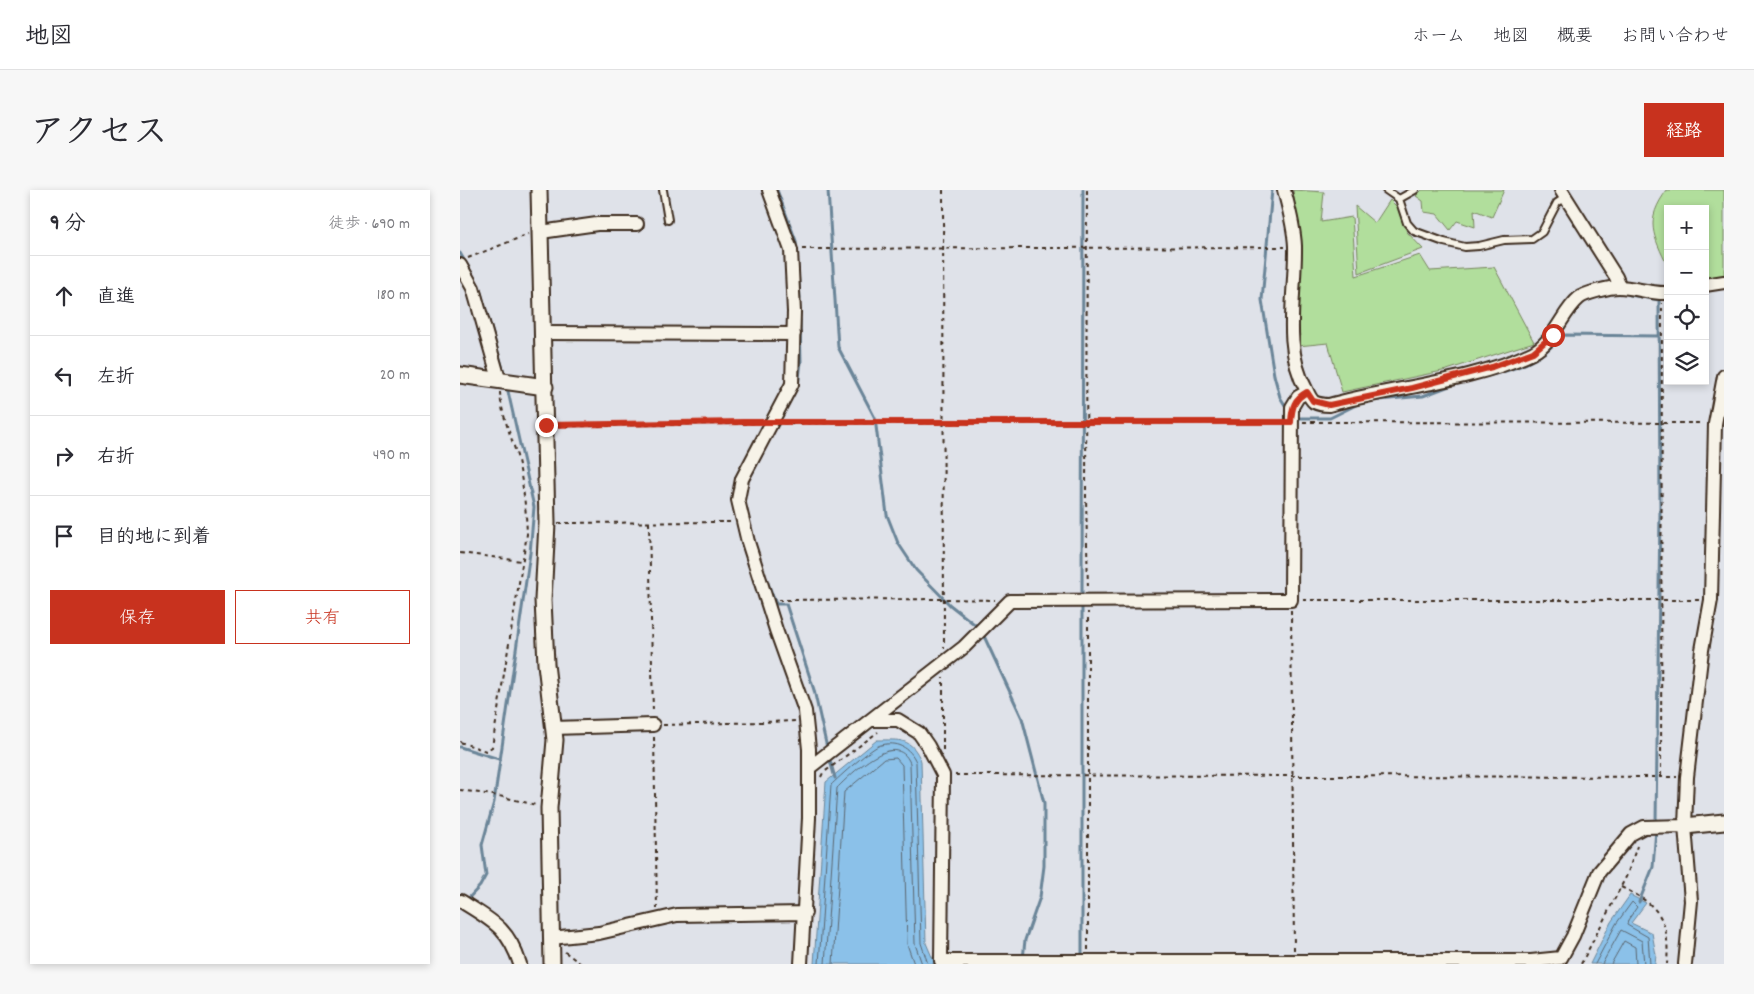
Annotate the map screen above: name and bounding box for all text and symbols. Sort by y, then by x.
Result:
text: 地図 [25,21,73,55]
text: ホーム [1412,25,1465,50]
text: 地図 [1493,25,1529,50]
text: 概要 [1557,25,1593,50]
text: お問い合わせ [1621,25,1729,50]
button: 経路 [1644,103,1724,157]
text: アクセス [30,110,168,160]
map controls [1664,205,1709,385]
button: + [1664,205,1709,250]
text: 9 分 [50,210,85,240]
text: 徒歩 · 690 m [328,213,410,236]
button: − [1664,250,1709,295]
icon: ahead [50,282,78,310]
text: 180 m [377,284,410,307]
text: 直進 [97,285,135,312]
button: locate [1664,295,1709,340]
route start [1542,324,1565,347]
button: layers [1664,340,1709,385]
icon: left [50,362,78,390]
text: 20 m [380,364,410,387]
text: 左折 [97,365,135,392]
route end [535,414,558,437]
icon: right [50,442,78,470]
text: 490 m [373,444,410,467]
text: 右折 [97,445,135,472]
icon: arrive [50,522,78,550]
text: 目的地に到着 [97,525,211,552]
button: 保存 [50,590,225,644]
button: 共有 [235,590,410,644]

